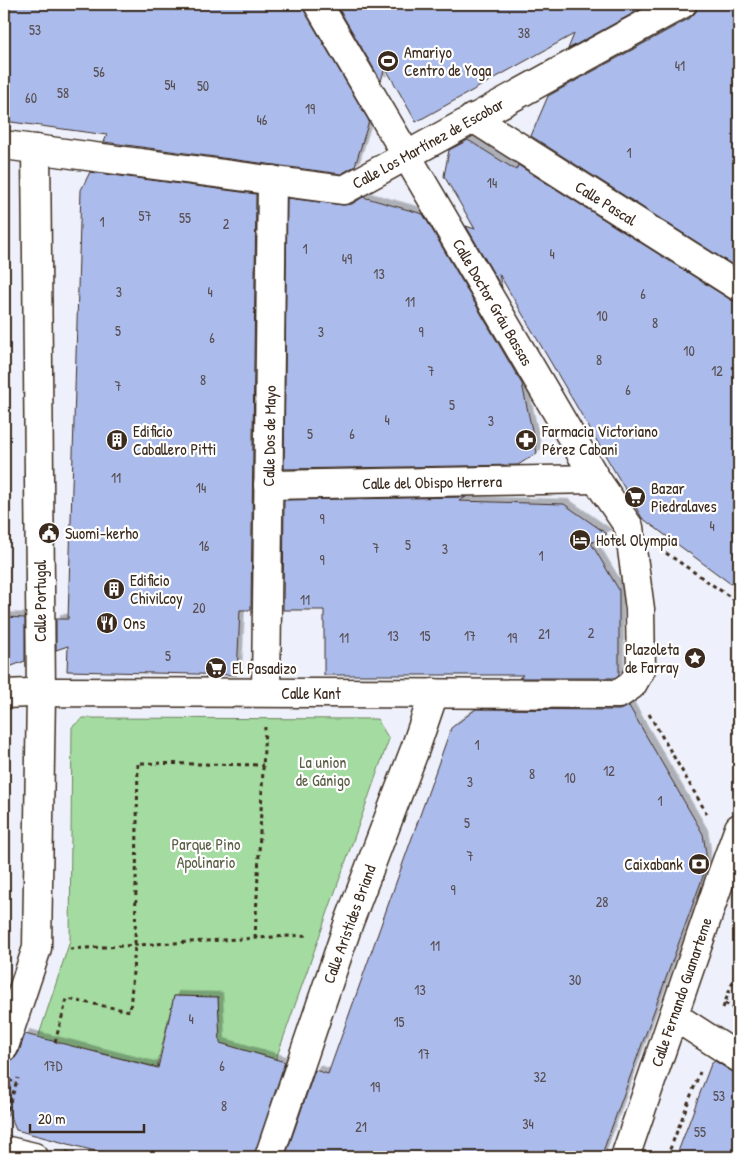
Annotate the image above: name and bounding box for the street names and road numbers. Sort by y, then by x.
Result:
street label: Calle Los Martínez de Escobar [348,92,508,194]
street label: Calle Pascal [571,175,642,231]
street label: Calle Doctor Gráu Bassas [448,234,538,370]
street label: Calle Dos de Mayo [257,385,281,487]
street label: Calle del Obispo Herrera [362,470,502,494]
street label: Calle Portugal [29,559,51,642]
street label: Calle Kant [281,682,341,704]
street label: Calle Aristides Briand [317,862,381,986]
street label: Calle Fernando Guanarteme [645,914,717,1070]

